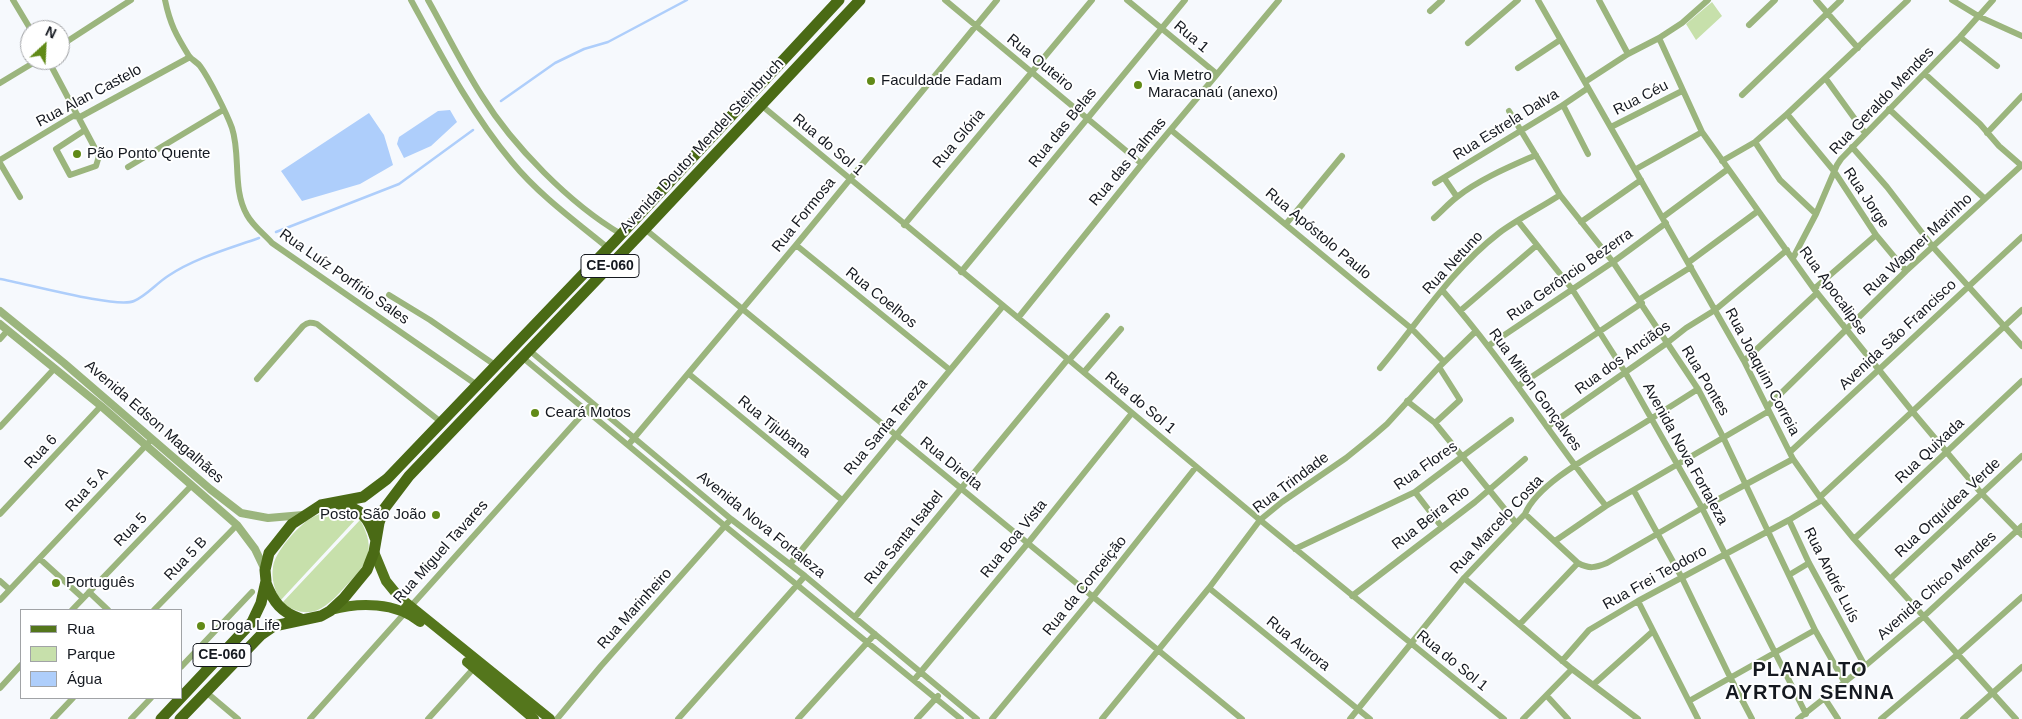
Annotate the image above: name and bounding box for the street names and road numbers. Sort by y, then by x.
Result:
street label: Rua 1 [1170,17,1212,57]
street label: Rua Outeiro [1003,31,1077,95]
street label: Rua Geraldo Mendes [1826,43,1938,159]
street label: Avenida Doutor Mendel Steinbruch [616,55,788,237]
street label: Rua Alan Castelo [33,61,145,131]
street label: Rua Céu [1611,77,1671,119]
street label: Rua das Belas [1025,84,1101,172]
street label: Rua Estrela Dalva [1450,85,1562,165]
street label: Rua Glória [929,106,989,172]
street label: Rua do Sol 1 [789,110,867,180]
street label: Rua das Palmas [1086,114,1170,210]
street label: Rua Jorge [1839,164,1893,232]
street label: Rua Formosa [768,174,840,256]
street label: Rua Apóstolo Paulo [1261,184,1375,284]
street label: Rua Wagner Marinho [1860,190,1976,300]
street label: Rua Luíz Porfírio Sales [276,225,412,329]
street label: Rua Gerôncio Bezerra [1504,225,1636,325]
street label: Rua Netuno [1419,228,1487,298]
street label: Rua Apocalipse [1795,243,1871,339]
road number: CE-060 [581,255,639,278]
street label: Rua Coelhos [842,264,920,332]
street label: Avenida São Francisco [1836,276,1960,394]
street label: Rua Joaquim Correia [1721,305,1803,439]
street label: Rua dos Anciãos [1572,317,1674,399]
street label: Rua Milton Gonçalves [1485,325,1585,455]
street label: Rua Pontes [1677,343,1733,419]
street label: Avenida Edson Magalhães [81,357,227,487]
street label: Rua do Sol 1 [1101,368,1179,438]
street label: Rua Santa Tereza [841,375,931,479]
street label: Avenida Nova Fortaleza [1638,380,1732,528]
street label: Rua Tijubana [734,392,814,462]
street label: Rua Quixada [1892,415,1968,487]
street label: Rua 6 [21,431,61,473]
street label: Rua Direita [916,433,986,495]
street label: Rua Flores [1391,438,1461,494]
street label: Rua Trindade [1250,449,1332,517]
street label: Rua Orquídea Verde [1892,454,2004,562]
street label: Rua 5 A [62,464,112,516]
street label: Avenida Nova Fortaleza [693,468,829,582]
street label: Rua Marcelo Costa [1447,472,1547,578]
street label: Rua Beira Rio [1389,482,1473,554]
street label: Rua Santa Isabel [861,488,947,588]
street label: Rua Boa Vista [977,496,1051,582]
street label: Rua Miguel Tavares [390,497,492,607]
street label: Rua 5 [111,509,151,551]
street label: Rua André Luís [1799,524,1863,626]
street label: Avenida Chico Mendes [1874,528,2000,644]
street label: Rua da Conceição [1039,532,1131,640]
street label: Rua 5 B [161,533,211,585]
street label: Rua Frei Teodoro [1600,542,1710,614]
street label: Rua Marinheiro [594,565,676,653]
street label: Rua Aurora [1263,613,1333,675]
street label: Rua do Sol 1 [1413,627,1491,695]
road number: CE-060 [193,644,251,666]

